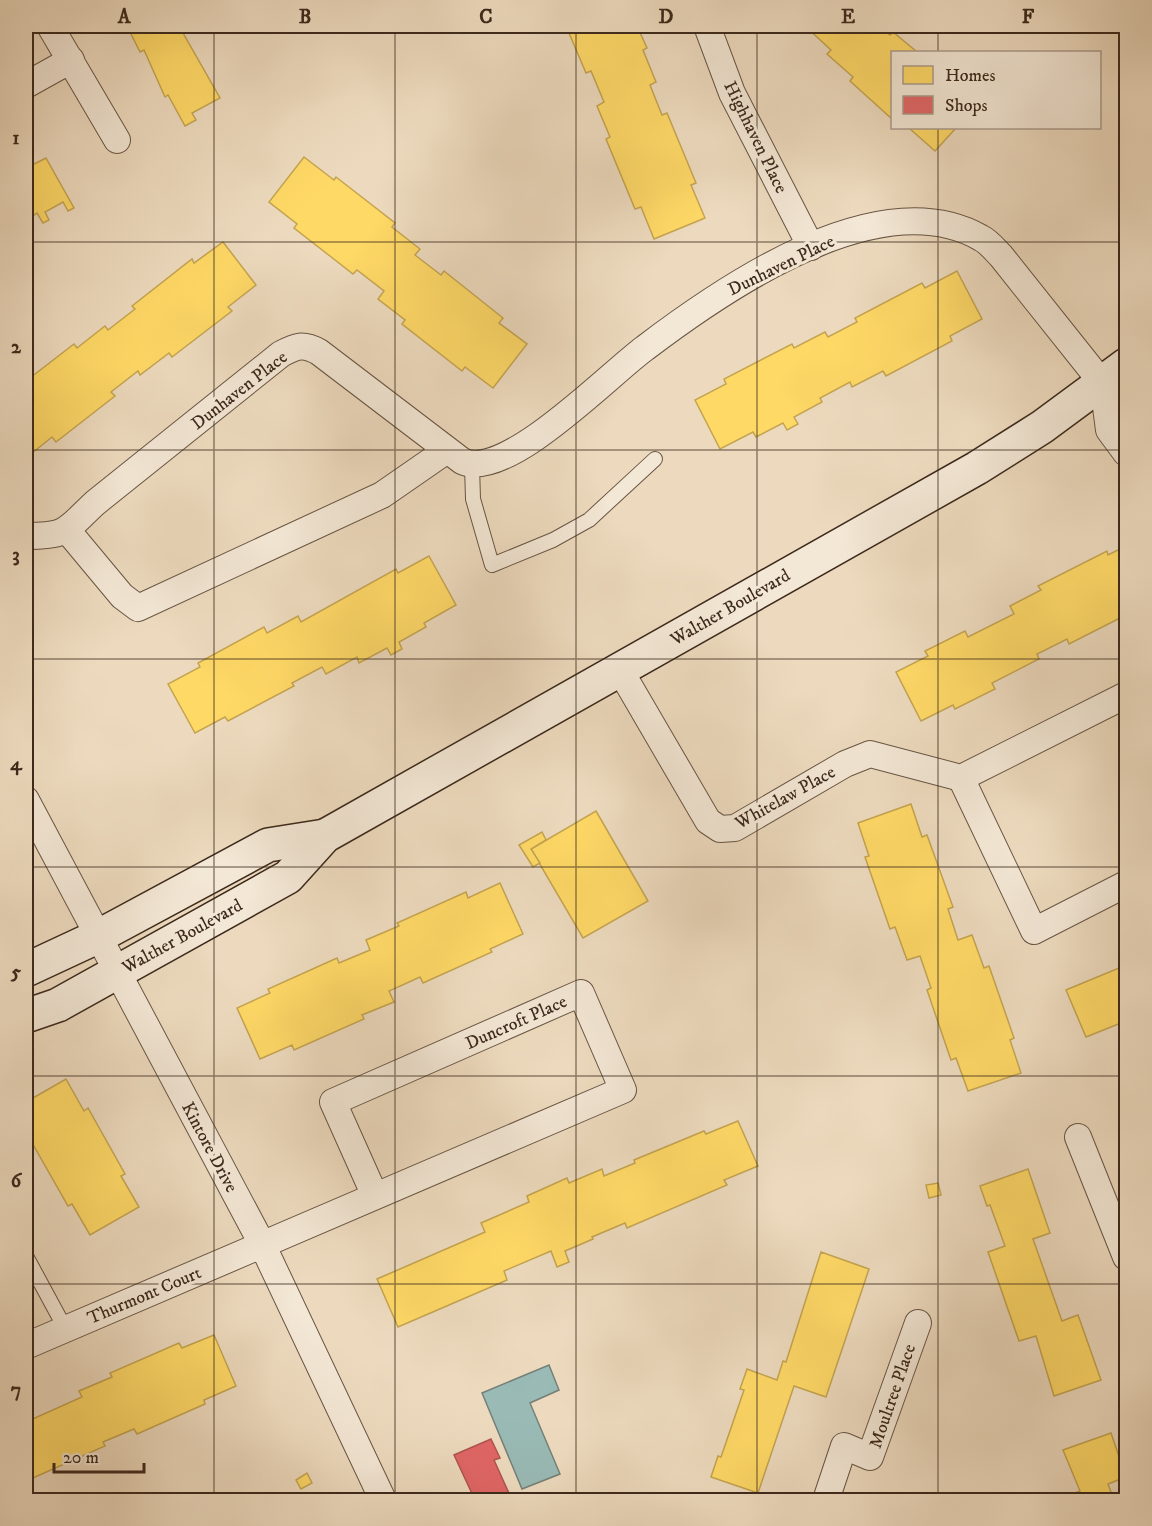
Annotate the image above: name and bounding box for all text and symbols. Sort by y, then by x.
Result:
text: A [117,5,132,30]
text: B [299,5,311,30]
text: C [479,5,493,30]
text: D [659,5,674,30]
text: E [841,5,855,30]
text: F [1022,5,1035,30]
legend [891,51,1101,129]
text: Homes [945,65,996,87]
street label: Highhaven Place [718,78,792,197]
text: Shops [945,95,988,117]
text: 1 [12,126,20,151]
street label: Dunhaven Place [725,231,838,301]
text: 2 [11,335,22,360]
street label: Dunhaven Place [187,346,292,435]
text: 3 [12,543,20,568]
street label: Walther Boulevard [666,565,794,651]
text: 4 [10,752,23,777]
street label: Whitelaw Place [731,761,839,835]
street label: Walther Boulevard [118,895,247,980]
text: 5 [10,960,21,985]
street label: Duncroft Place [462,991,570,1055]
street label: Kintore Drive [176,1099,242,1196]
text: 6 [11,1169,23,1194]
street label: Thurmont Court [84,1262,205,1330]
street label: Moultree Place [865,1341,921,1451]
text: 7 [11,1378,21,1403]
scale bar [54,1436,144,1474]
text: 20 m [63,1447,99,1469]

